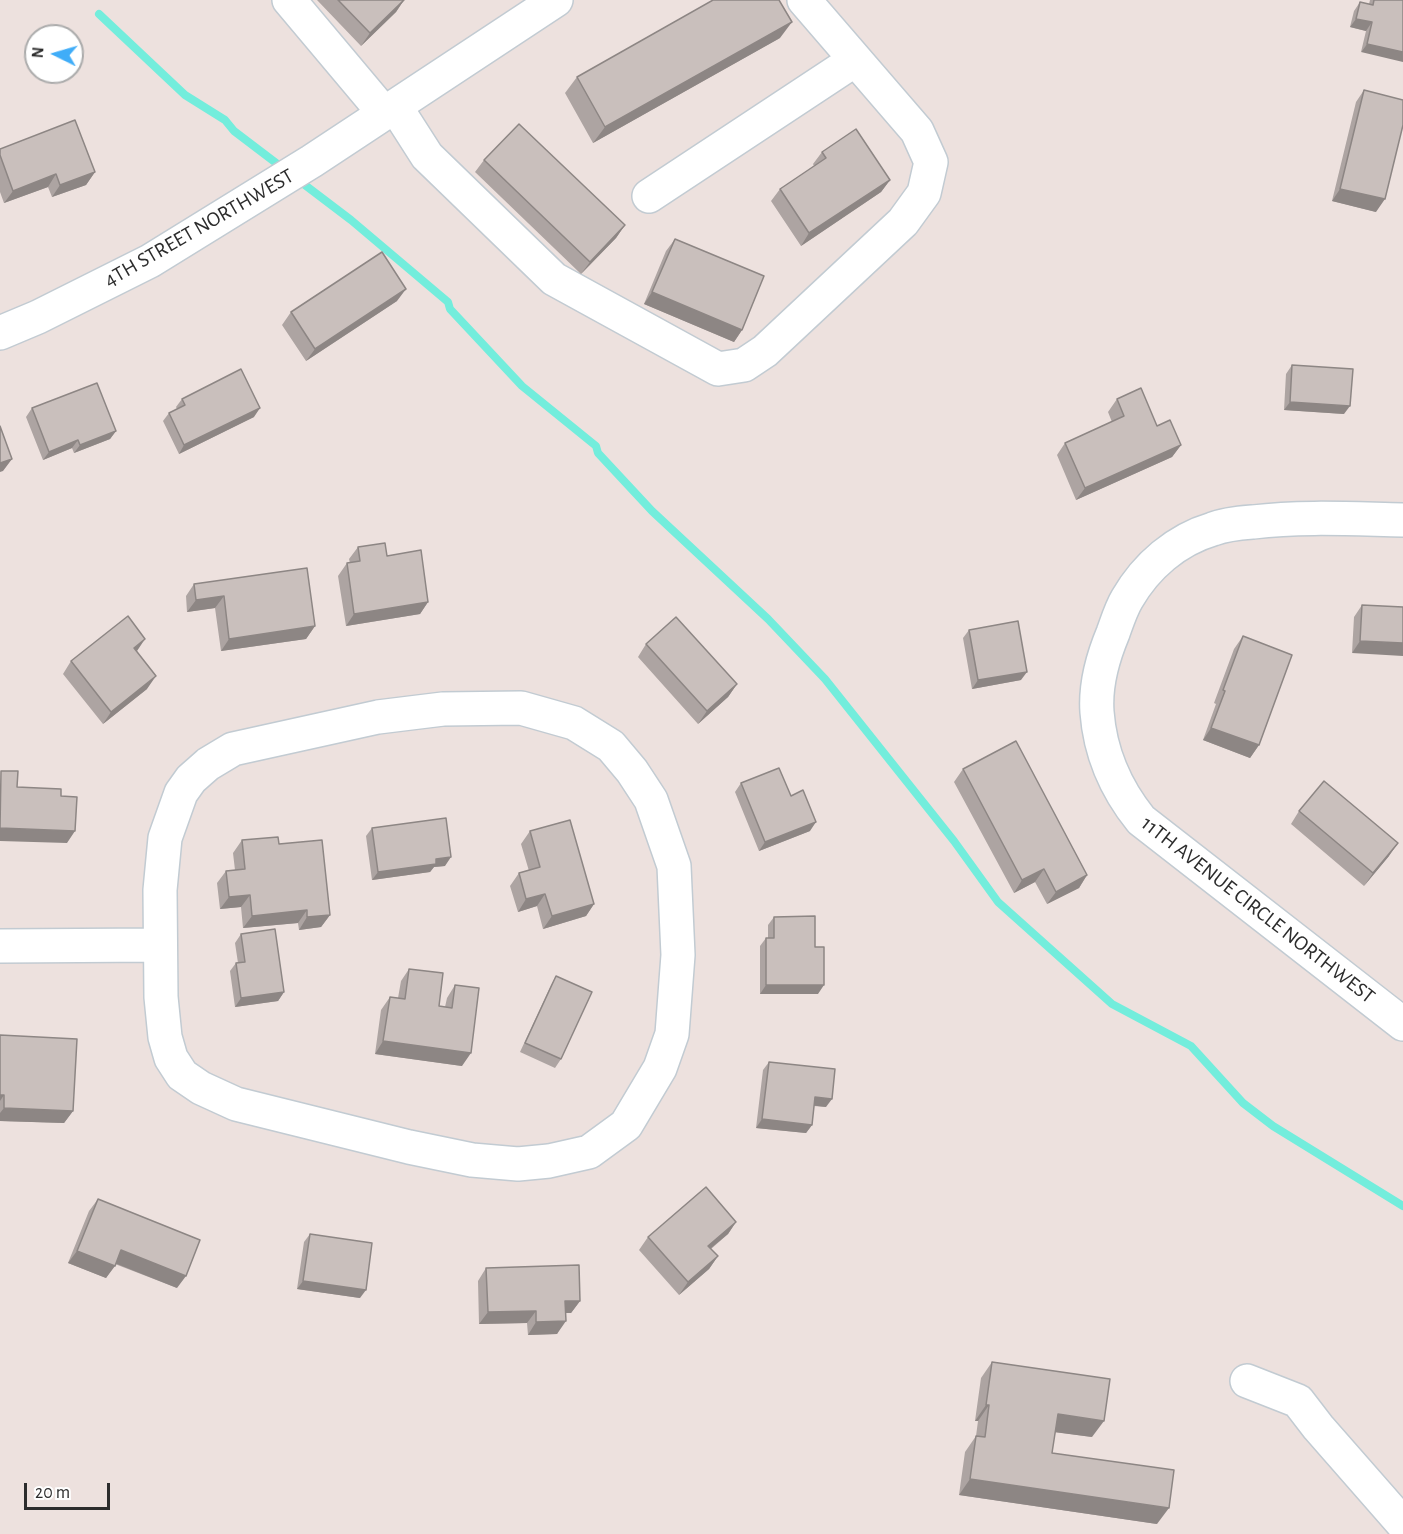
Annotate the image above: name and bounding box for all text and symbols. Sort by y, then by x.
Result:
north arrow [24,24,84,84]
text: N [30,46,47,59]
street label: 4TH STREET NORTHWEST [100,163,298,293]
street label: 11TH AVENUE CIRCLE NORTHWEST [1136,811,1380,1009]
scale bar [27,1471,112,1509]
text: 20 m [35,1484,70,1502]

